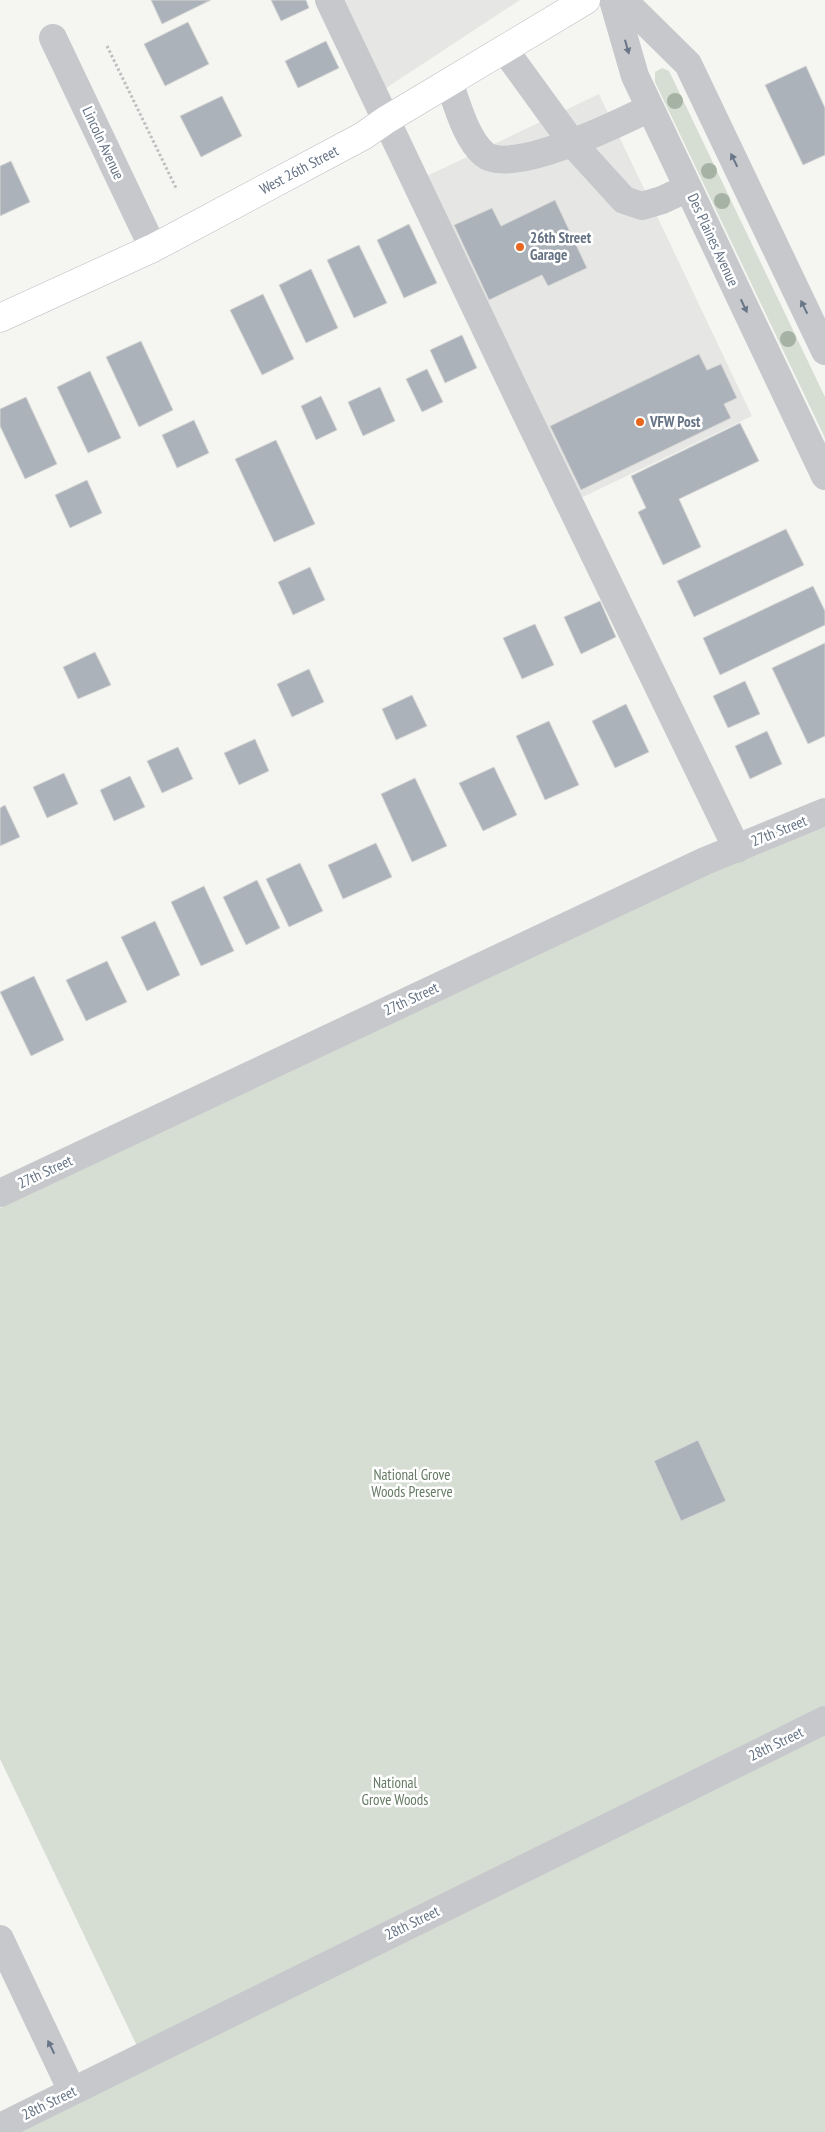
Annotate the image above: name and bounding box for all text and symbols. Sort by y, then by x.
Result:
one-way arrow [623,39,631,54]
street label: Lincoln Avenue [78,103,129,182]
street label: West 26th Street [256,141,341,198]
one-way arrow [729,153,737,167]
street label: Des Plaines Avenue [684,190,743,289]
place label: 26th Street Garage [530,228,592,264]
marker: 26th Street Garage [514,241,526,253]
one-way arrow [740,299,748,313]
one-way arrow [800,300,808,314]
place label: VFW Post [649,412,701,431]
marker: VFW Post [634,416,646,428]
street label: 27th Street [748,811,809,850]
street label: 27th Street [380,978,441,1019]
street label: 27th Street [14,1151,75,1192]
park label: National Grove Woods Preserve [371,1465,453,1501]
street label: 28th Street [745,1722,806,1765]
park label: National Grove Woods [362,1773,428,1809]
street label: 28th Street [381,1901,442,1944]
one-way arrow [47,2040,55,2055]
street label: 28th Street [18,2081,79,2124]

